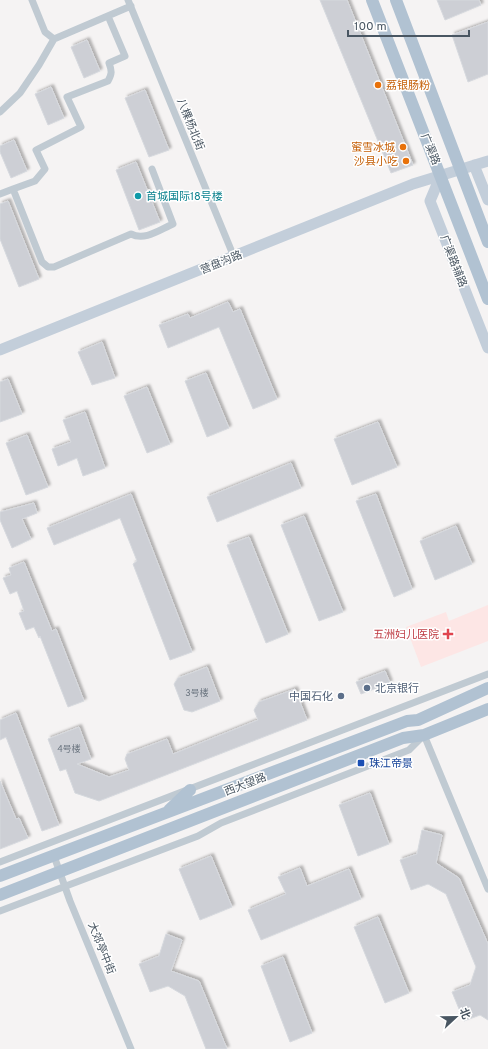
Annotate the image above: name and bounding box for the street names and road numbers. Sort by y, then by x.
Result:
street label: 八棵杨北街 [173,96,207,152]
street label: 广渠路 [417,131,443,167]
street label: 广渠路辅路 [437,233,469,290]
street label: 营盘沟路 [198,248,244,278]
street label: 西大望路 [222,771,268,799]
street label: 大郊亭中街 [84,920,118,976]

